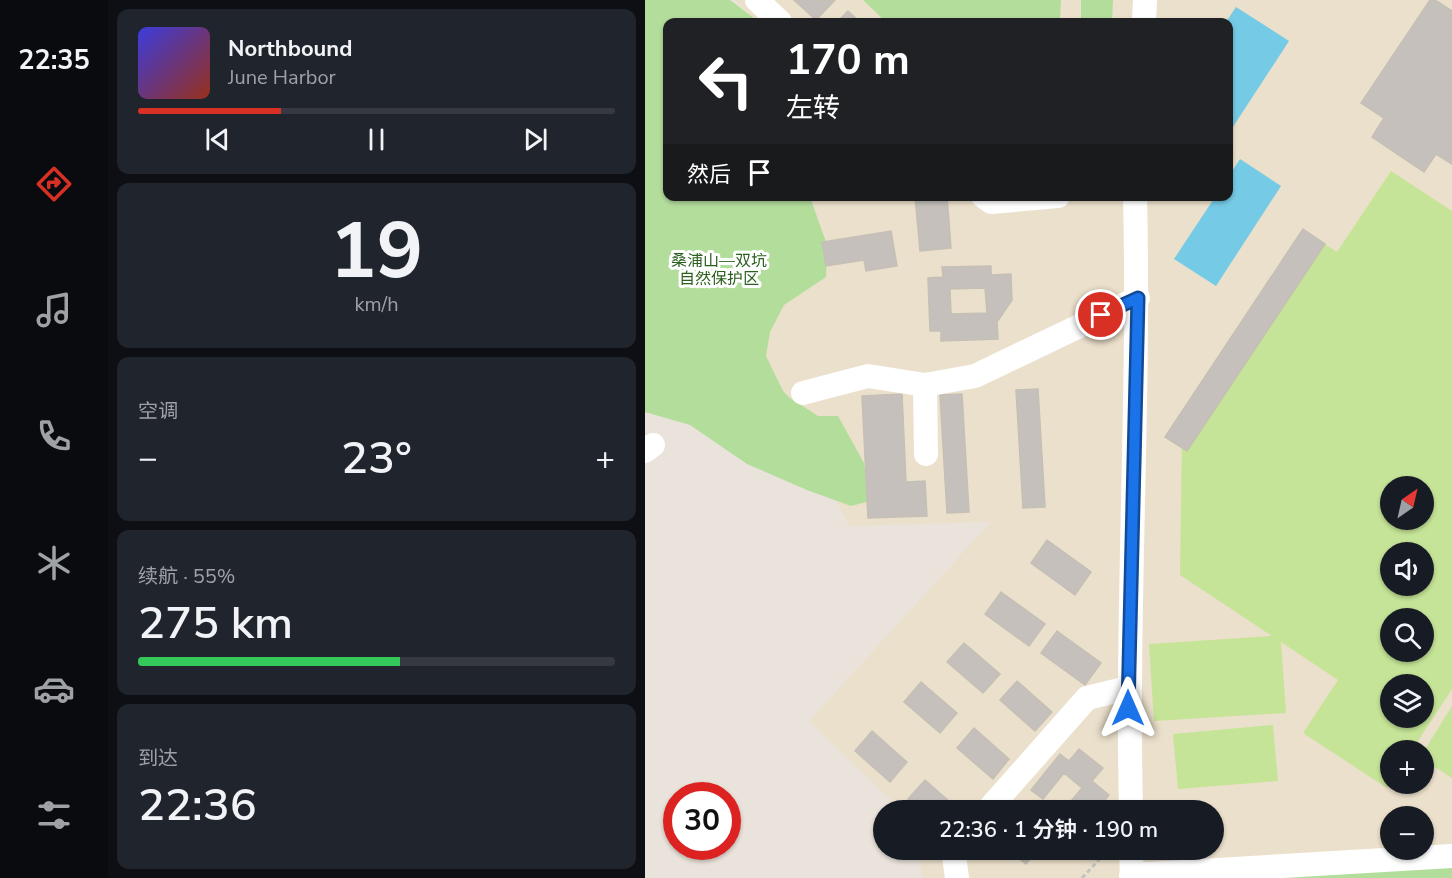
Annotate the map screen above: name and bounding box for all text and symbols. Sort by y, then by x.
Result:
text: 170 m [786,32,910,89]
text: Northbound [228,34,352,64]
text: 22:35 [18,42,90,79]
icon: left [687,42,765,120]
text: June Harbor [228,64,336,91]
text: 左转 [786,90,840,127]
icon: previous [201,123,234,156]
icon: pause [360,123,393,156]
icon: next [519,123,552,156]
icon: arrive [743,156,776,189]
text: 然后 [687,160,731,190]
icon: directions [33,163,75,205]
text: 19 [330,198,423,305]
park label: 桑浦山—双坑 自然保护区 [671,250,767,290]
icon: music [33,289,75,331]
pin [1075,289,1126,340]
text: km/h [354,291,399,318]
icon: arrive [1084,298,1117,331]
text: 空调 [138,398,178,425]
icon: phone [33,415,75,457]
text: 23° [341,428,412,489]
text: − [138,436,158,481]
text: + [595,436,615,481]
north arrow [1380,476,1434,530]
map controls [1380,476,1434,860]
icon: climate [33,542,75,584]
button: sound [1380,542,1434,596]
text: 续航 · 55% [138,563,235,590]
text: 275 km [138,593,293,654]
button: search [1380,608,1434,662]
icon: car [33,668,75,710]
button: layers [1380,674,1434,728]
position arrow [1096,676,1160,740]
button: + [1380,740,1434,794]
text: 到达 [138,745,178,772]
text: 22:36 [138,775,257,836]
speed limit sign: 30 [663,782,741,860]
icon: filters [33,794,75,836]
button: − [1380,806,1434,860]
text: 22:36 · 1 分钟 · 190 m [939,815,1158,845]

